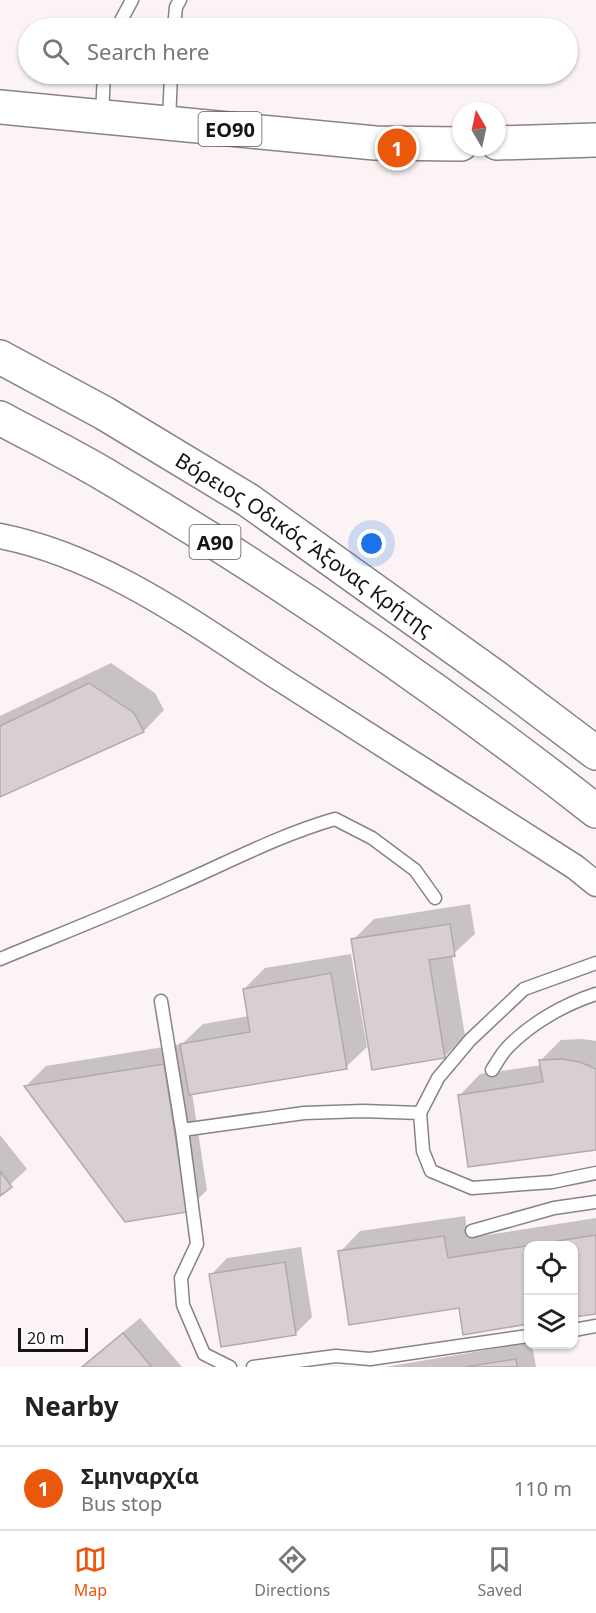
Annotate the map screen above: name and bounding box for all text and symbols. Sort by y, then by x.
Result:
search box [18,18,578,84]
icon: search [39,35,72,68]
text: Search here [87,36,209,66]
north arrow [452,102,506,156]
road number: ΕΟ90 [198,112,262,146]
pin: 1 [378,126,416,170]
street label: Βόρειος Οδικός Άξονας Κρήτης [171,446,439,643]
road number: Α90 [190,525,240,559]
your location [357,529,386,558]
map controls [524,1241,578,1349]
button: locate [524,1241,578,1295]
button: layers [524,1295,578,1349]
scale bar [18,1325,88,1352]
text: 20 m [27,1327,64,1349]
text: Nearby [24,1388,119,1424]
text: Σμηναρχία [81,1460,199,1490]
text: 1 [38,1475,49,1502]
text: 110 m [514,1475,572,1502]
text: Bus stop [81,1490,162,1517]
tab: Map [74,1543,107,1601]
tab: Directions [254,1543,330,1601]
tab: Saved [478,1543,522,1601]

